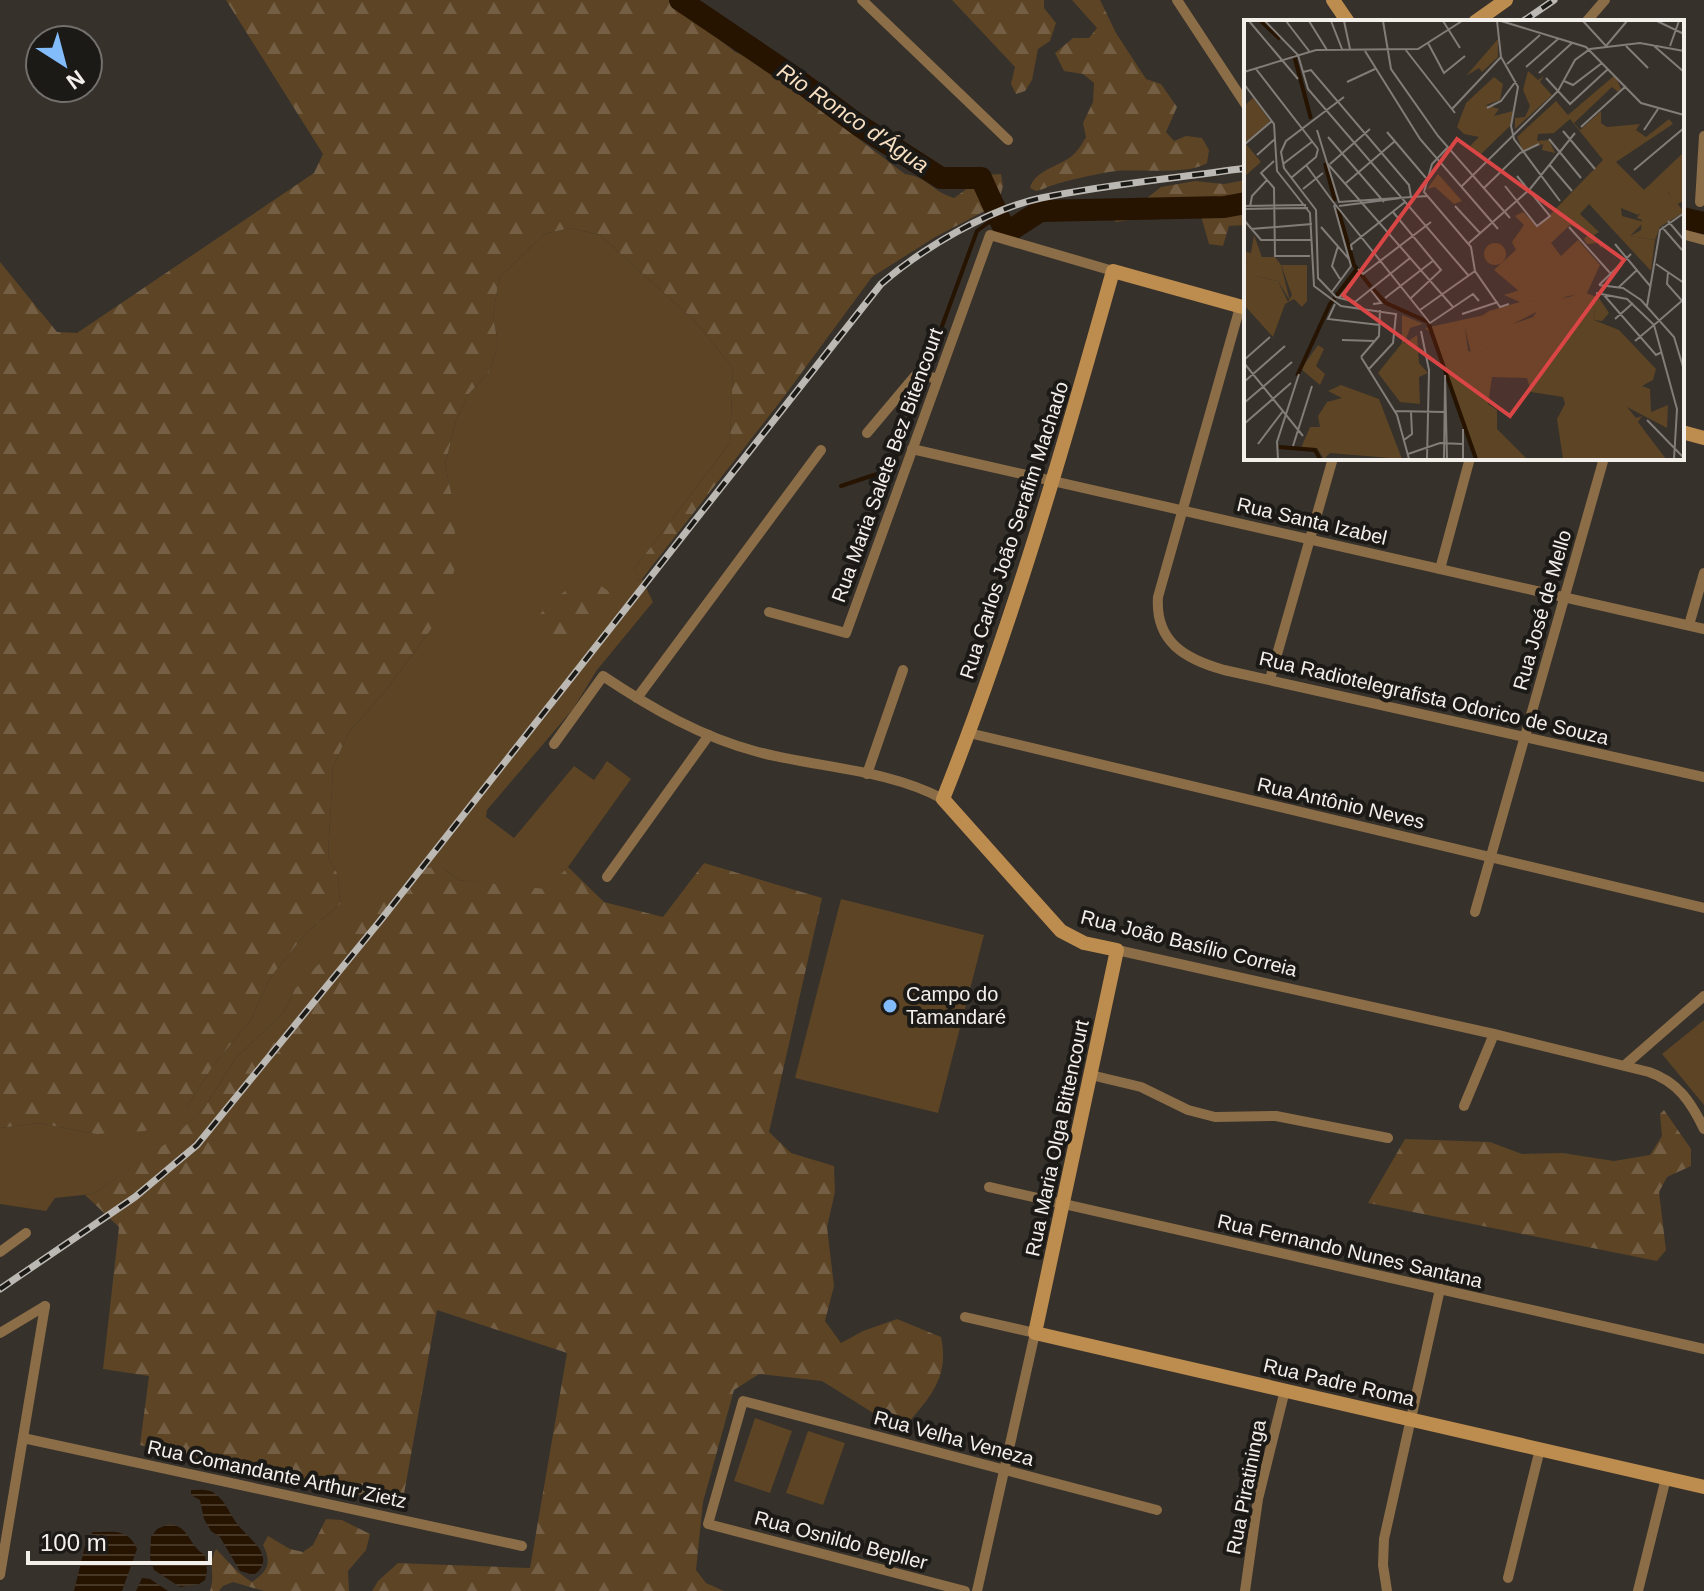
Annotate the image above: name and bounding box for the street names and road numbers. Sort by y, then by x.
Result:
street label: Rua Maria Salete Bez Bitencourt [827,325,947,605]
street label: Rua Carlos João Serafim Machado [955,379,1073,681]
street label: Rua Santa Izabel [1235,493,1389,549]
street label: Rua José de Mello [1509,527,1575,693]
street label: Rua Radiotelegrafista Odorico de Souza [1257,647,1612,749]
street label: Rua Antônio Neves [1255,773,1427,833]
street label: Rua João Basílio Correia [1078,905,1300,981]
street label: Rua Maria Olga Bittencourt [1021,1017,1093,1258]
street label: Rua Fernando Nunes Santana [1215,1210,1485,1292]
street label: Rua Padre Roma [1261,1354,1418,1410]
street label: Rua Velha Veneza [872,1406,1037,1470]
street label: Rua Piratininga [1222,1417,1270,1556]
street label: Rua Comandante Arthur Zietz [145,1436,409,1512]
street label: Rua Osnildo Bepller [752,1506,930,1574]

